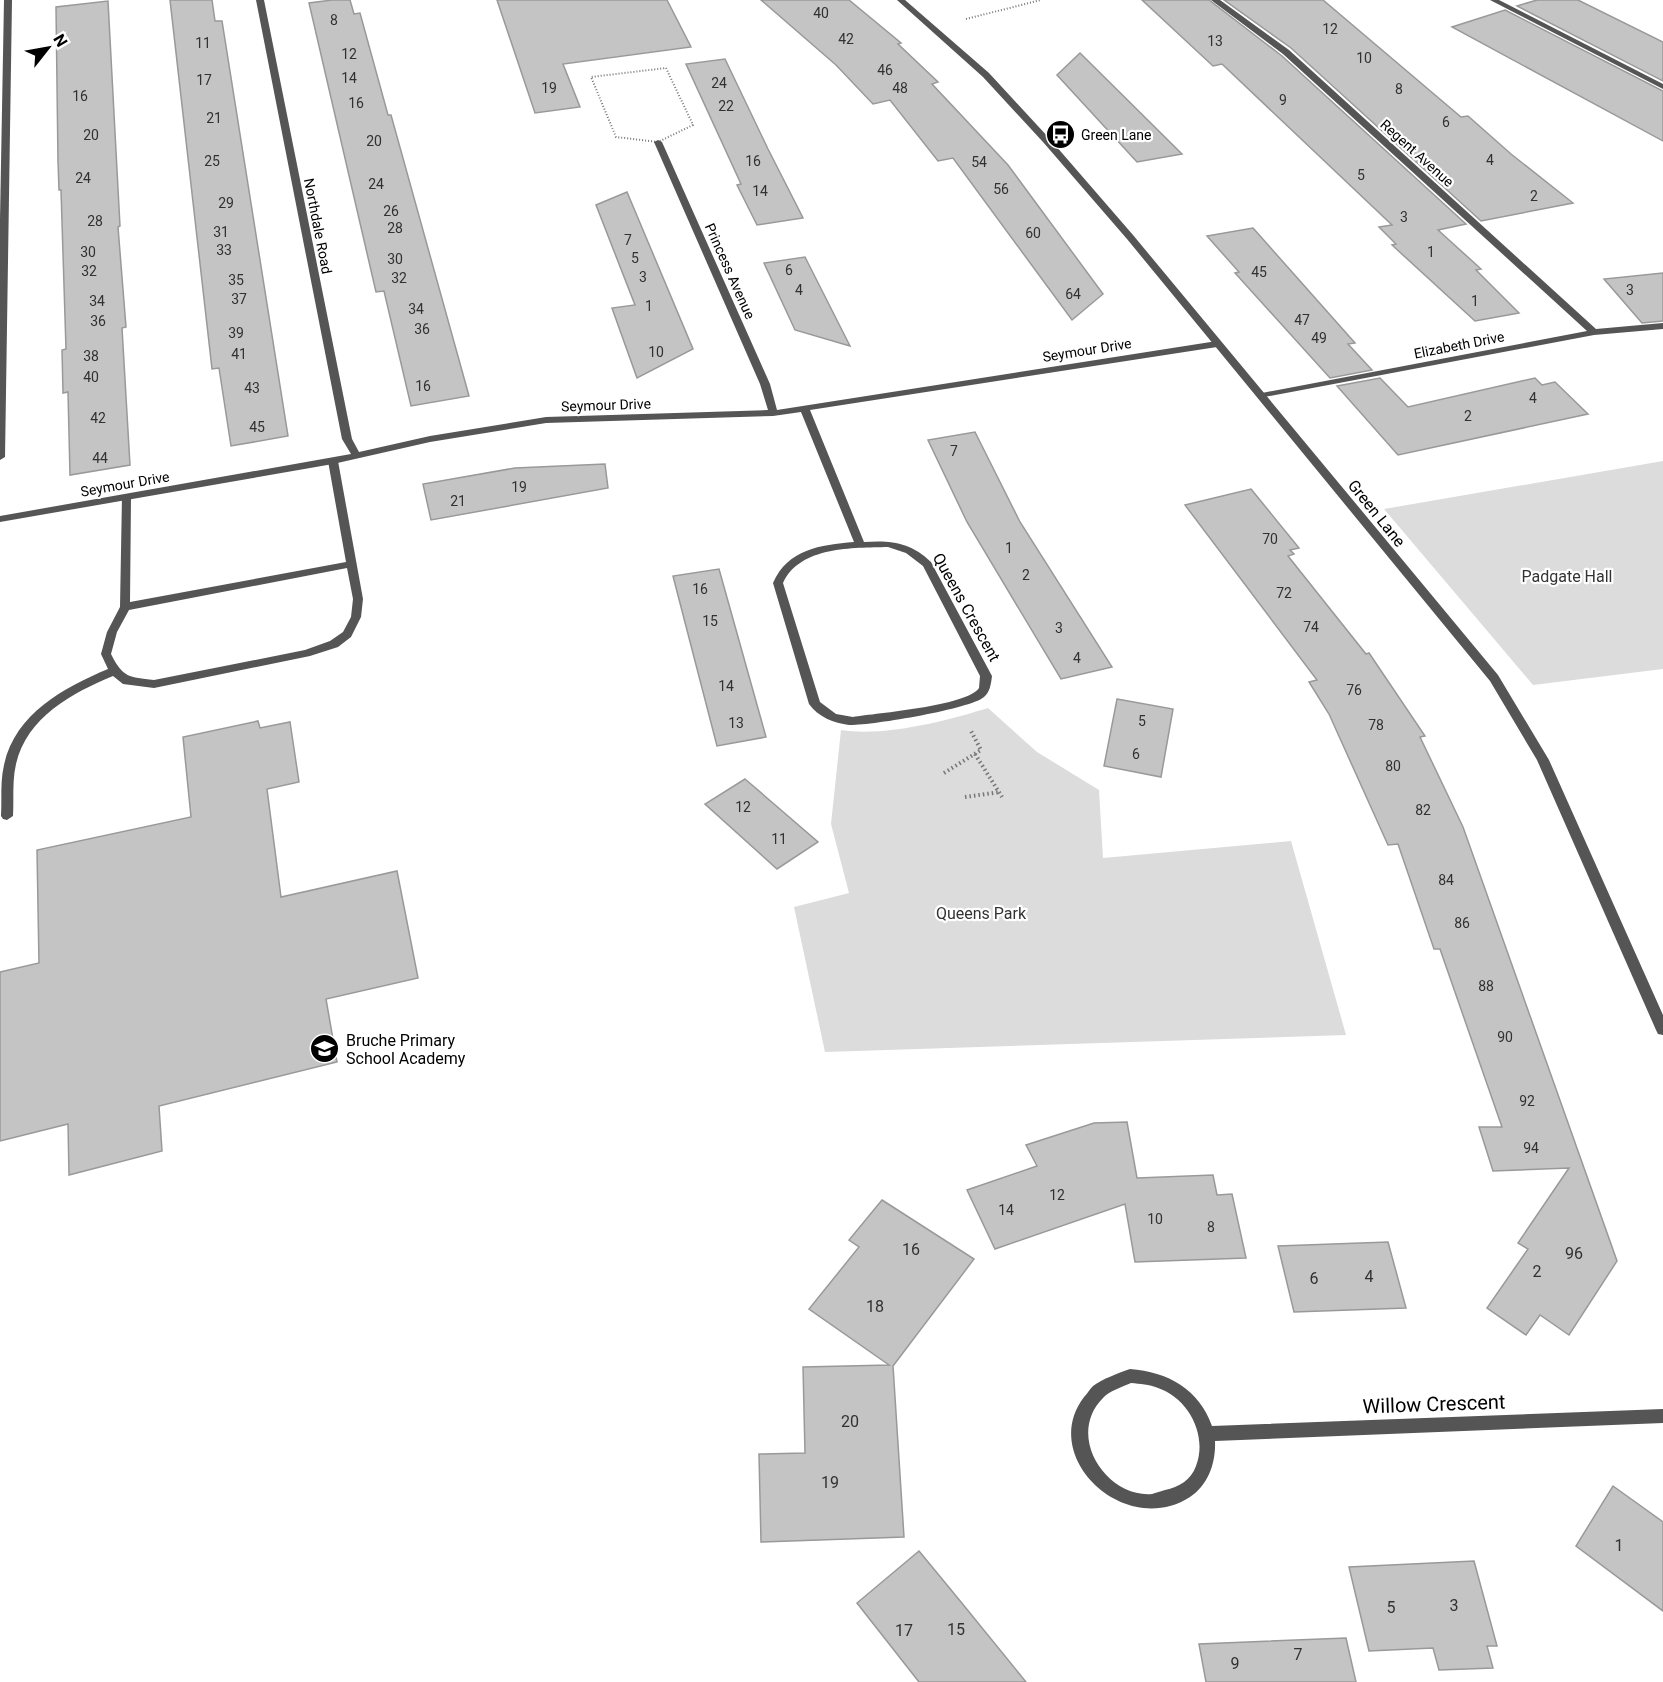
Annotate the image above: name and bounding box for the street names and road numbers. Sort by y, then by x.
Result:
street label: Regent Avenue [1377,116,1457,190]
street label: Northdale Road [301,177,335,275]
street label: Princess Avenue [702,221,758,321]
street label: Elizabeth Drive [1412,328,1506,362]
street label: Seymour Drive [1041,335,1133,365]
street label: Seymour Drive [561,395,651,415]
street label: Seymour Drive [79,468,171,500]
street label: Green Lane [1344,476,1409,551]
street label: Queens Crescent [929,550,1004,665]
street label: Willow Crescent [1362,1390,1506,1418]

